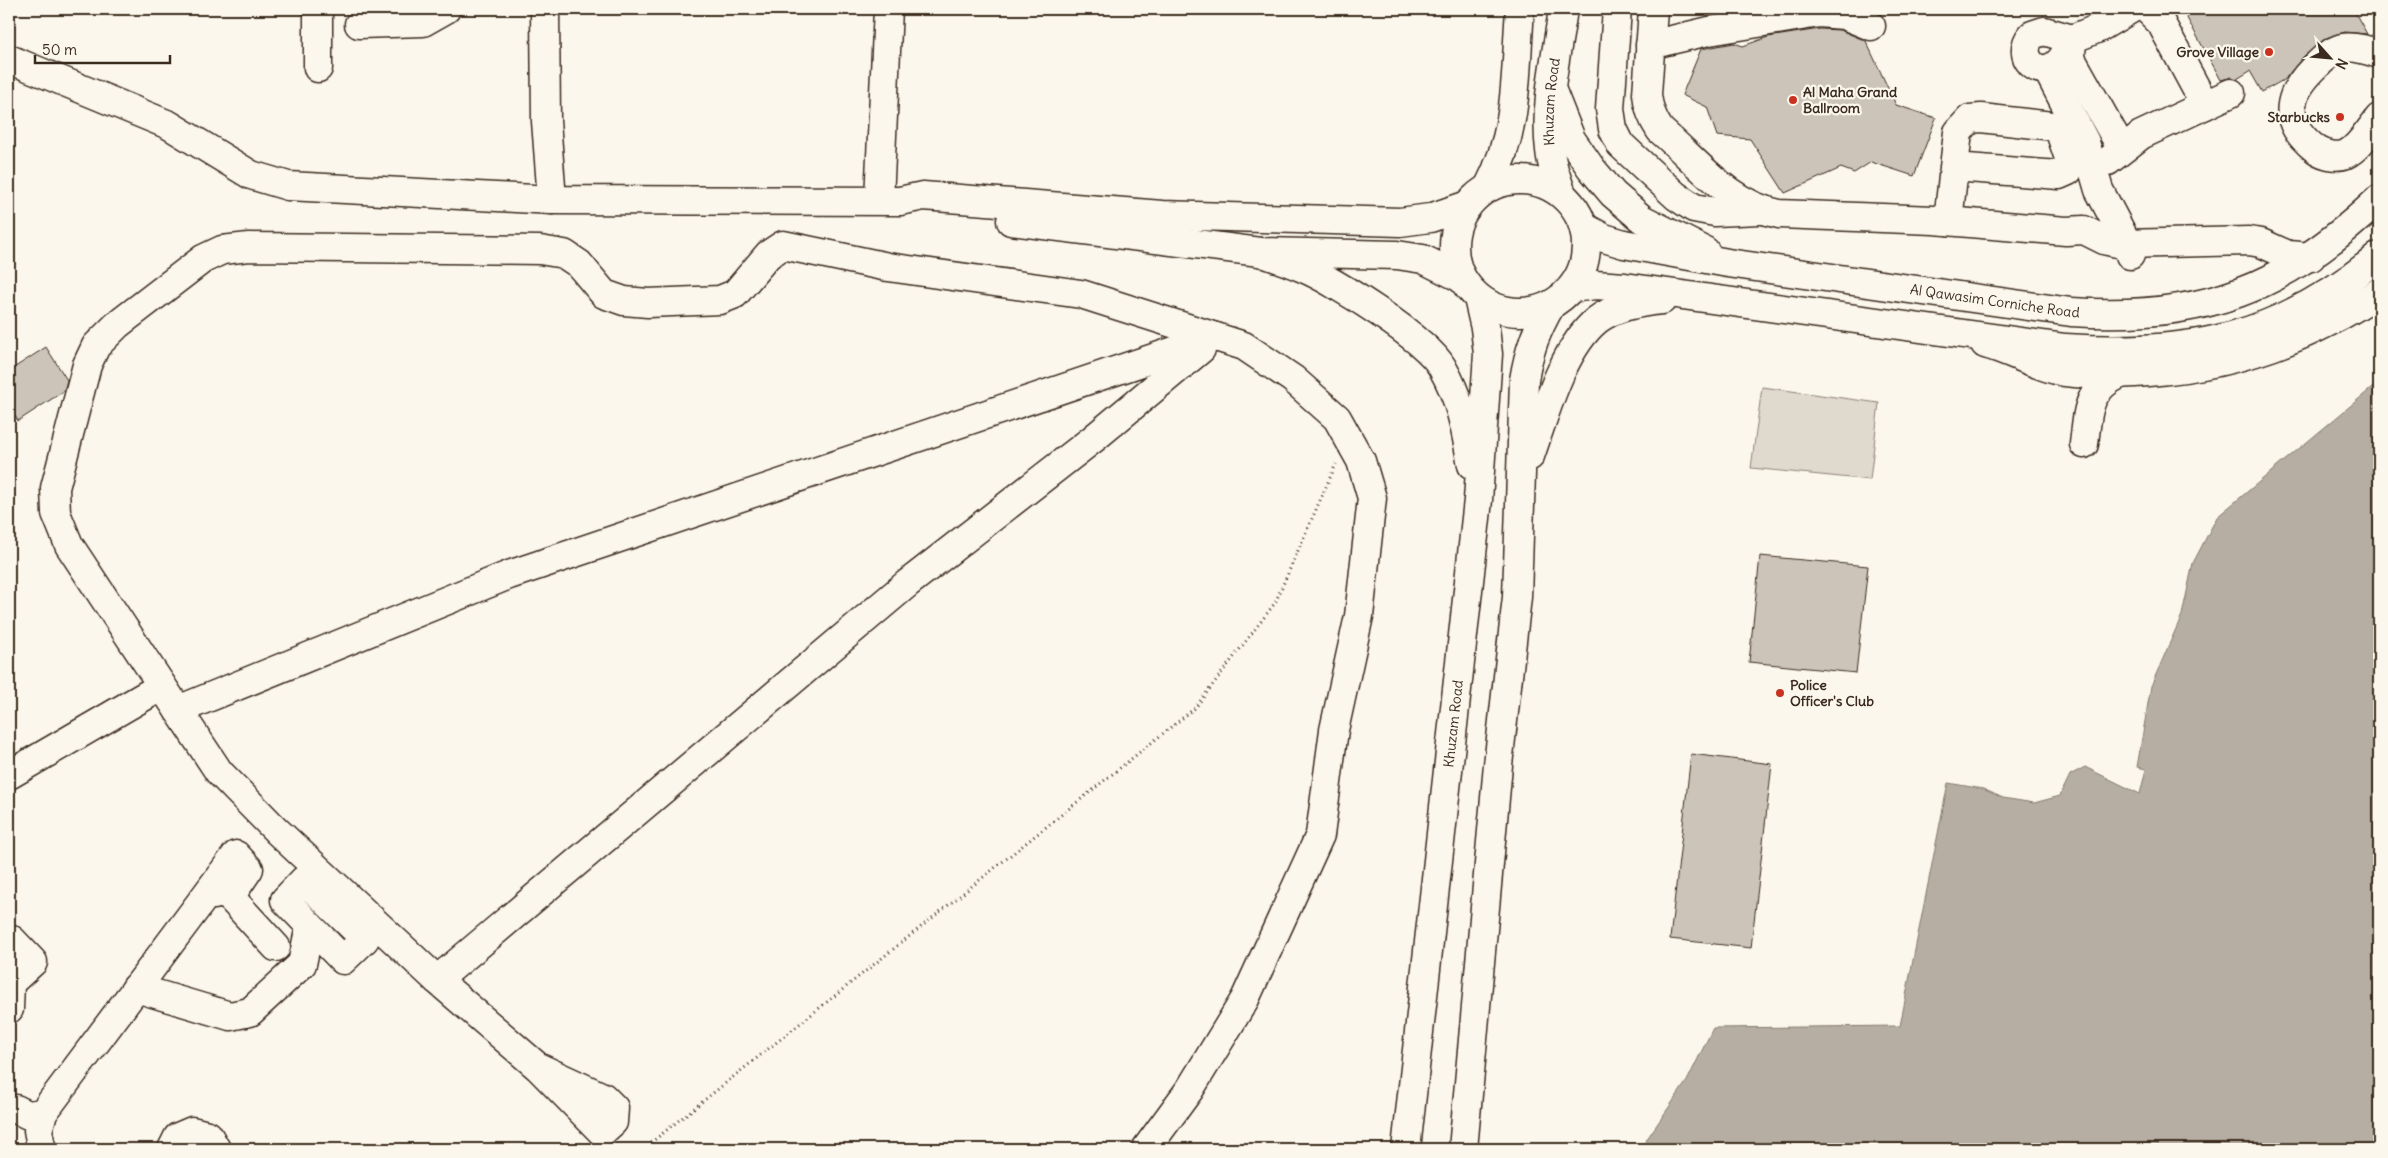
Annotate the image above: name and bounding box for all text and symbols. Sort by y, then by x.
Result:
scale bar [35,32,170,64]
north arrow [2306,32,2356,82]
text: 50 m [42,40,77,59]
place label: Grove Village [2176,43,2259,61]
marker: Grove Village [2263,46,2275,58]
text: N [2331,56,2352,72]
street label: Khuzam Road [1539,57,1564,146]
place label: Al Maha Grand Ballroom [1803,83,1898,117]
marker: Al Maha Grand Ballroom [1787,94,1799,106]
place label: Starbucks [2268,108,2331,126]
marker: Starbucks [2334,111,2346,123]
street label: Al Qawasim Corniche Road [1909,280,2080,322]
place label: Police Officer's Club [1790,676,1874,710]
street label: Khuzam Road [1439,679,1467,768]
marker: Police Officer's Club [1774,687,1786,699]

